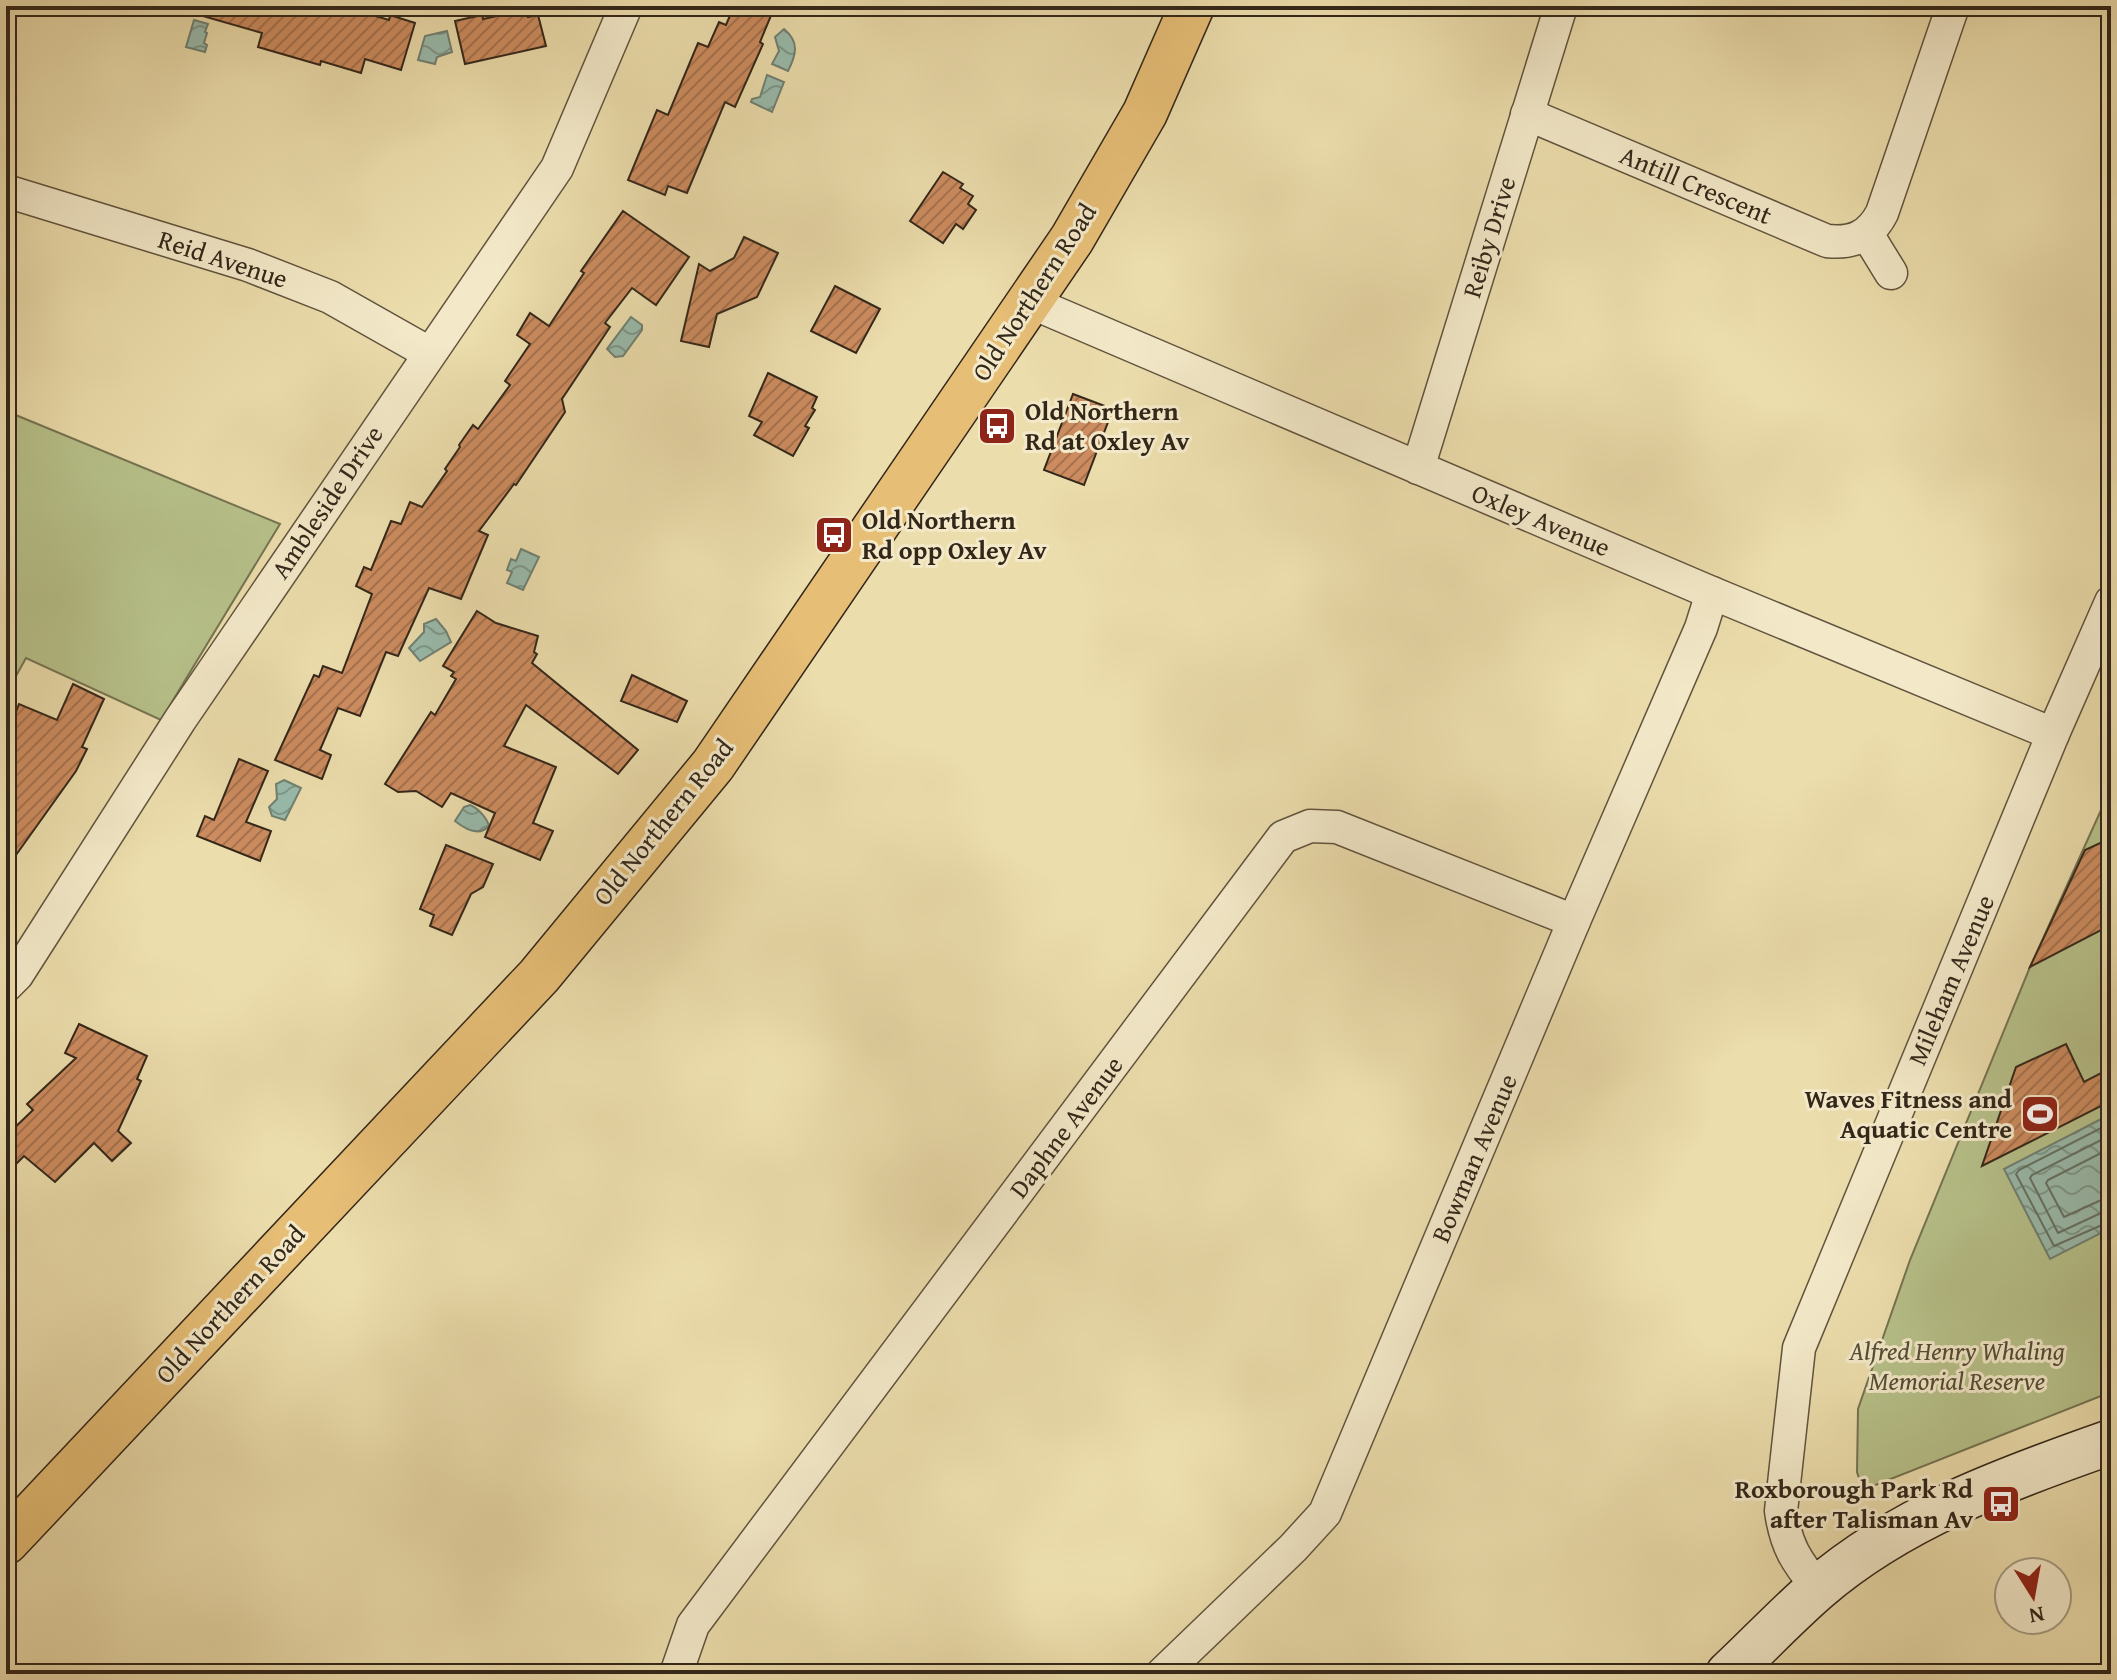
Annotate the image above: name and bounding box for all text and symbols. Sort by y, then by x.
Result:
street label: Antill Crescent [1614,135,1778,234]
street label: Reiby Drive [1452,171,1525,302]
street label: Old Northern Road [961,195,1106,388]
street label: Reid Avenue [153,219,293,298]
place label: Old Northern Rd at Oxley Av [1025,391,1190,460]
bus stop icon: Old Northern Rd at Oxley Av [976,405,1018,447]
street label: Ambleside Drive [261,417,392,586]
street label: Oxley Avenue [1466,473,1617,566]
place label: Old Northern Rd opp Oxley Av [862,500,1047,569]
bus stop icon: Old Northern Rd opp Oxley Av [813,514,855,556]
street label: Old Northern Road [583,730,742,914]
street label: Mileham Avenue [1897,888,2004,1071]
street label: Daphne Avenue [999,1047,1132,1206]
street label: Bowman Avenue [1420,1067,1527,1248]
place label: Waves Fitness and Aquatic Centre [1804,1079,2012,1148]
sports icon: Waves Fitness and Aquatic Centre [2019,1093,2061,1135]
street label: Old Northern Road [145,1215,314,1392]
park label: Alfred Henry Whaling Memorial Reserve [1848,1331,2065,1400]
place label: Roxborough Park Rd after Talisman Av [1735,1469,1974,1538]
bus stop icon: Roxborough Park Rd after Talisman Av [1980,1483,2022,1525]
north arrow [1993,1556,2073,1636]
text: N [2026,1599,2047,1633]

